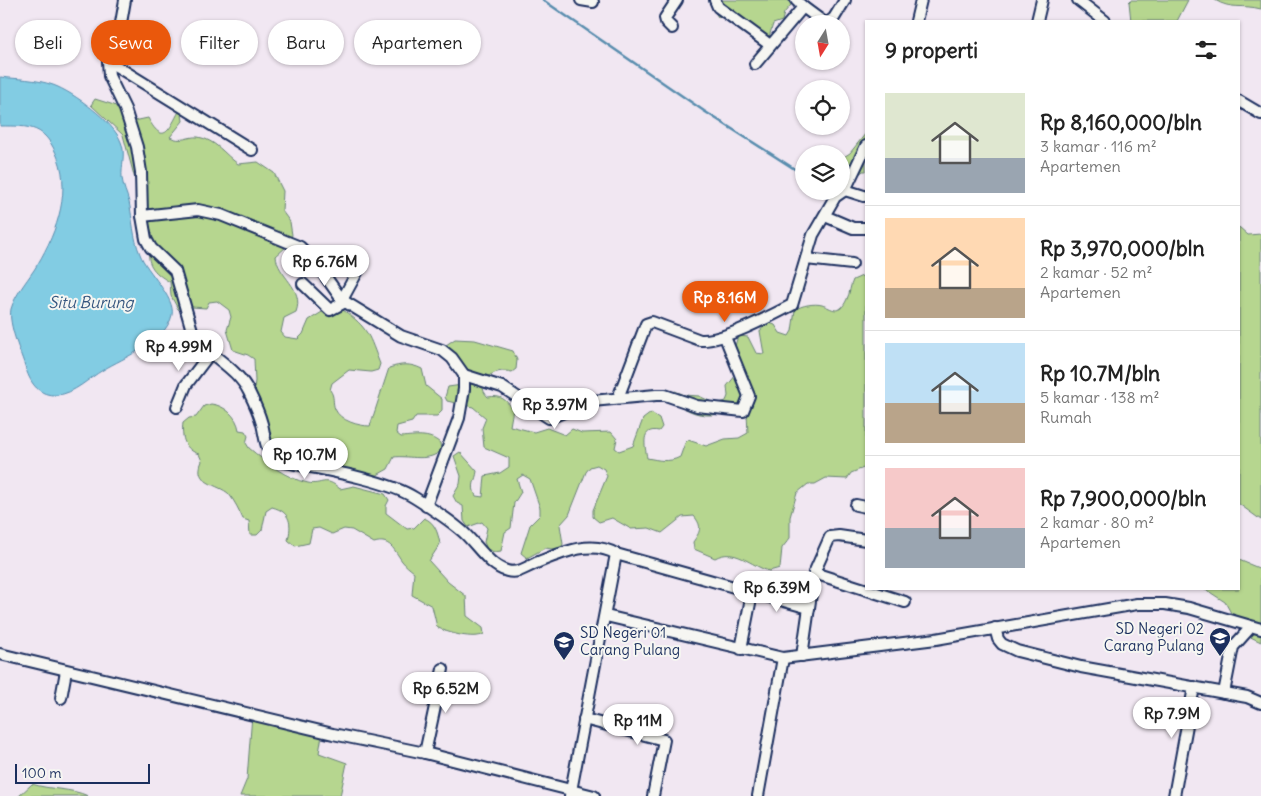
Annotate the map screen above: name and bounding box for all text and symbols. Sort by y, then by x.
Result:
north arrow [795,15,850,70]
map controls [795,15,850,200]
chip: Beli [15,20,81,65]
chip: Sewa [91,20,171,65]
chip: Filter [181,20,258,65]
chip: Baru [268,20,344,65]
chip: Apartemen [354,20,481,65]
icon: filters [1192,36,1220,64]
text: 9 properti [885,37,978,64]
button: locate [795,80,850,135]
text: Rp 8,160,000/bln [1040,109,1202,136]
icon: home [925,113,985,173]
text: 3 kamar · 116 m² [1040,136,1157,156]
button: layers [795,145,850,200]
text: Apartemen [1040,156,1121,176]
text: Rp 3,970,000/bln [1040,235,1205,262]
icon: home [925,238,985,298]
pin: Rp 6.76M [273,244,377,287]
text: Rp 6.76M [292,251,358,271]
text: 2 kamar · 52 m² [1040,262,1152,282]
pin: Rp 8.16M [673,280,777,323]
text: Apartemen [1040,282,1121,302]
text: Rp 8.16M [693,287,757,307]
water label: Situ Burung [49,292,135,312]
pin: Rp 4.99M [127,330,231,372]
text: Rp 4.99M [145,336,213,356]
text: Rp 10.7M/bln [1040,360,1160,387]
icon: home [925,363,985,423]
text: 5 kamar · 138 m² [1040,387,1160,407]
pin: Rp 3.97M [503,388,607,430]
text: Rp 3.97M [522,394,588,414]
text: Rumah [1040,407,1092,427]
pin: Rp 10.7M [253,438,357,480]
text: Rp 10.7M [273,444,337,464]
text: Rp 7,900,000/bln [1040,485,1206,512]
icon: home [925,488,985,548]
text: 2 kamar · 80 m² [1040,512,1154,532]
text: Apartemen [1040,532,1121,552]
pin: Rp 6.39M [725,570,829,613]
text: Rp 6.39M [744,577,810,597]
place label: SD Negeri 02 Carang Pulang [1104,619,1204,655]
place label: SD Negeri 01 Carang Pulang [580,623,680,659]
school or university icon: SD Negeri 02 Carang Pulang [1208,626,1232,657]
school or university icon: SD Negeri 01 Carang Pulang [552,630,576,661]
pin: Rp 6.52M [394,672,498,714]
text: Rp 6.52M [413,678,479,698]
pin: Rp 7.9M [1126,696,1218,739]
text: Rp 7.9M [1144,703,1200,723]
pin: Rp 11M [597,704,679,746]
text: Rp 11M [614,710,662,730]
scale bar [15,761,150,784]
text: 100 m [22,764,62,782]

